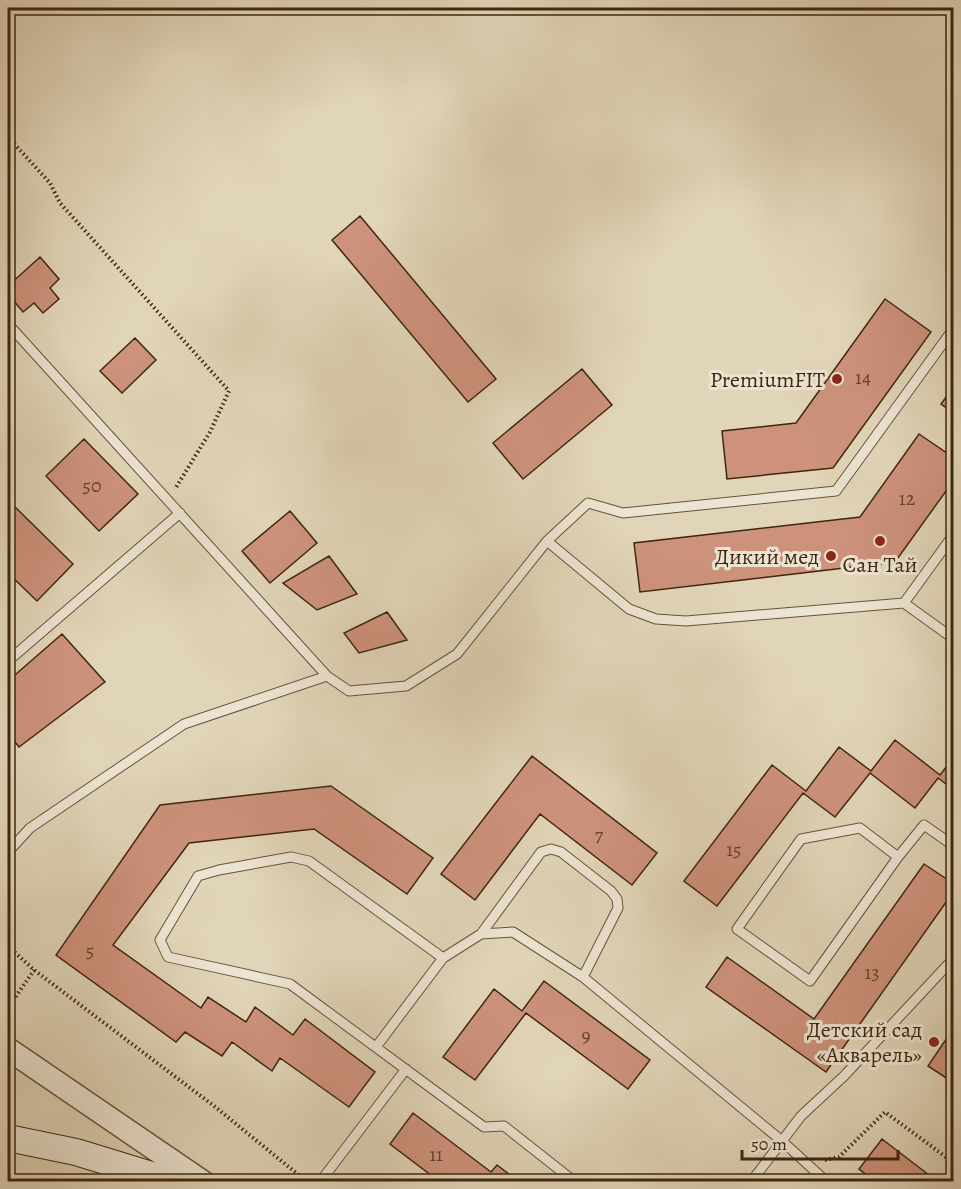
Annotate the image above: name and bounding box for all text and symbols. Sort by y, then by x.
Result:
house number: 14 [855,364,871,391]
place label: PremiumFIT [710,365,825,395]
marker: PremiumFIT [830,372,844,386]
house number: 50 [82,472,102,499]
house number: 12 [899,485,916,512]
marker: Сан Тай [873,534,887,548]
place label: Дикий мед [715,542,819,572]
marker: Дикий мед [824,549,838,563]
place label: Сан Тай [842,550,918,580]
house number: 7 [595,821,604,848]
house number: 15 [726,836,742,863]
house number: 5 [86,937,94,964]
house number: 13 [864,959,880,986]
place label: Детский сад «Акварель» [807,1015,922,1070]
house number: 9 [581,1022,591,1049]
marker: Детский сад «Акварель» [927,1035,941,1049]
scale bar [742,1123,898,1161]
text: 50 m [751,1132,787,1156]
house number: 11 [429,1141,443,1168]

